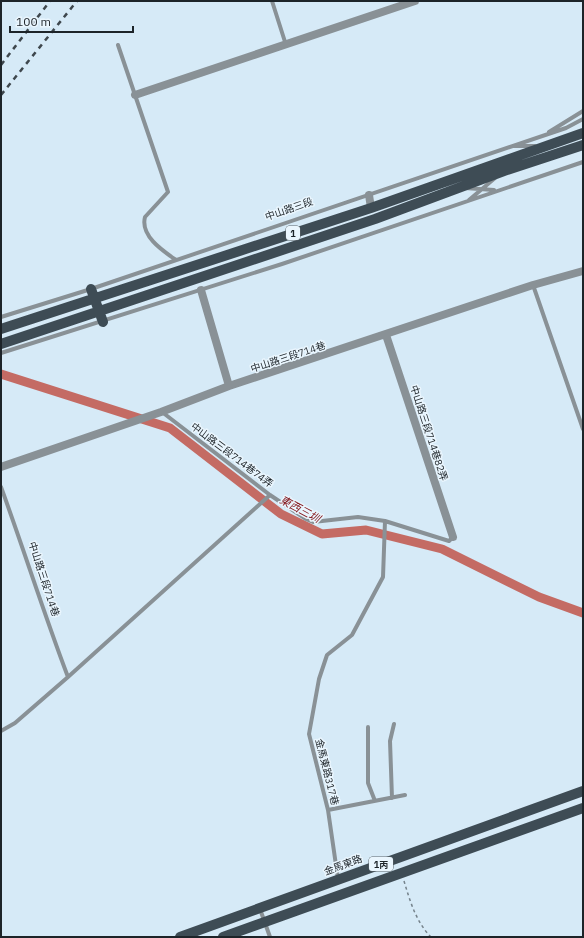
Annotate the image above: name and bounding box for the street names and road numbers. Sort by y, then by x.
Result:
street label: 中山路三段 [263,195,315,223]
road number: 1 [286,226,300,240]
street label: 中山路三段714巷 [249,339,327,375]
street label: 中山路三段714巷82弄 [407,383,451,483]
street label: 中山路三段714巷74弄 [188,420,276,490]
street label: 中山路三段714巷 [26,540,62,618]
street label: 金馬東路317巷 [312,737,342,807]
street label: 金馬東路 [322,852,364,878]
road number: 1丙 [369,857,393,871]

